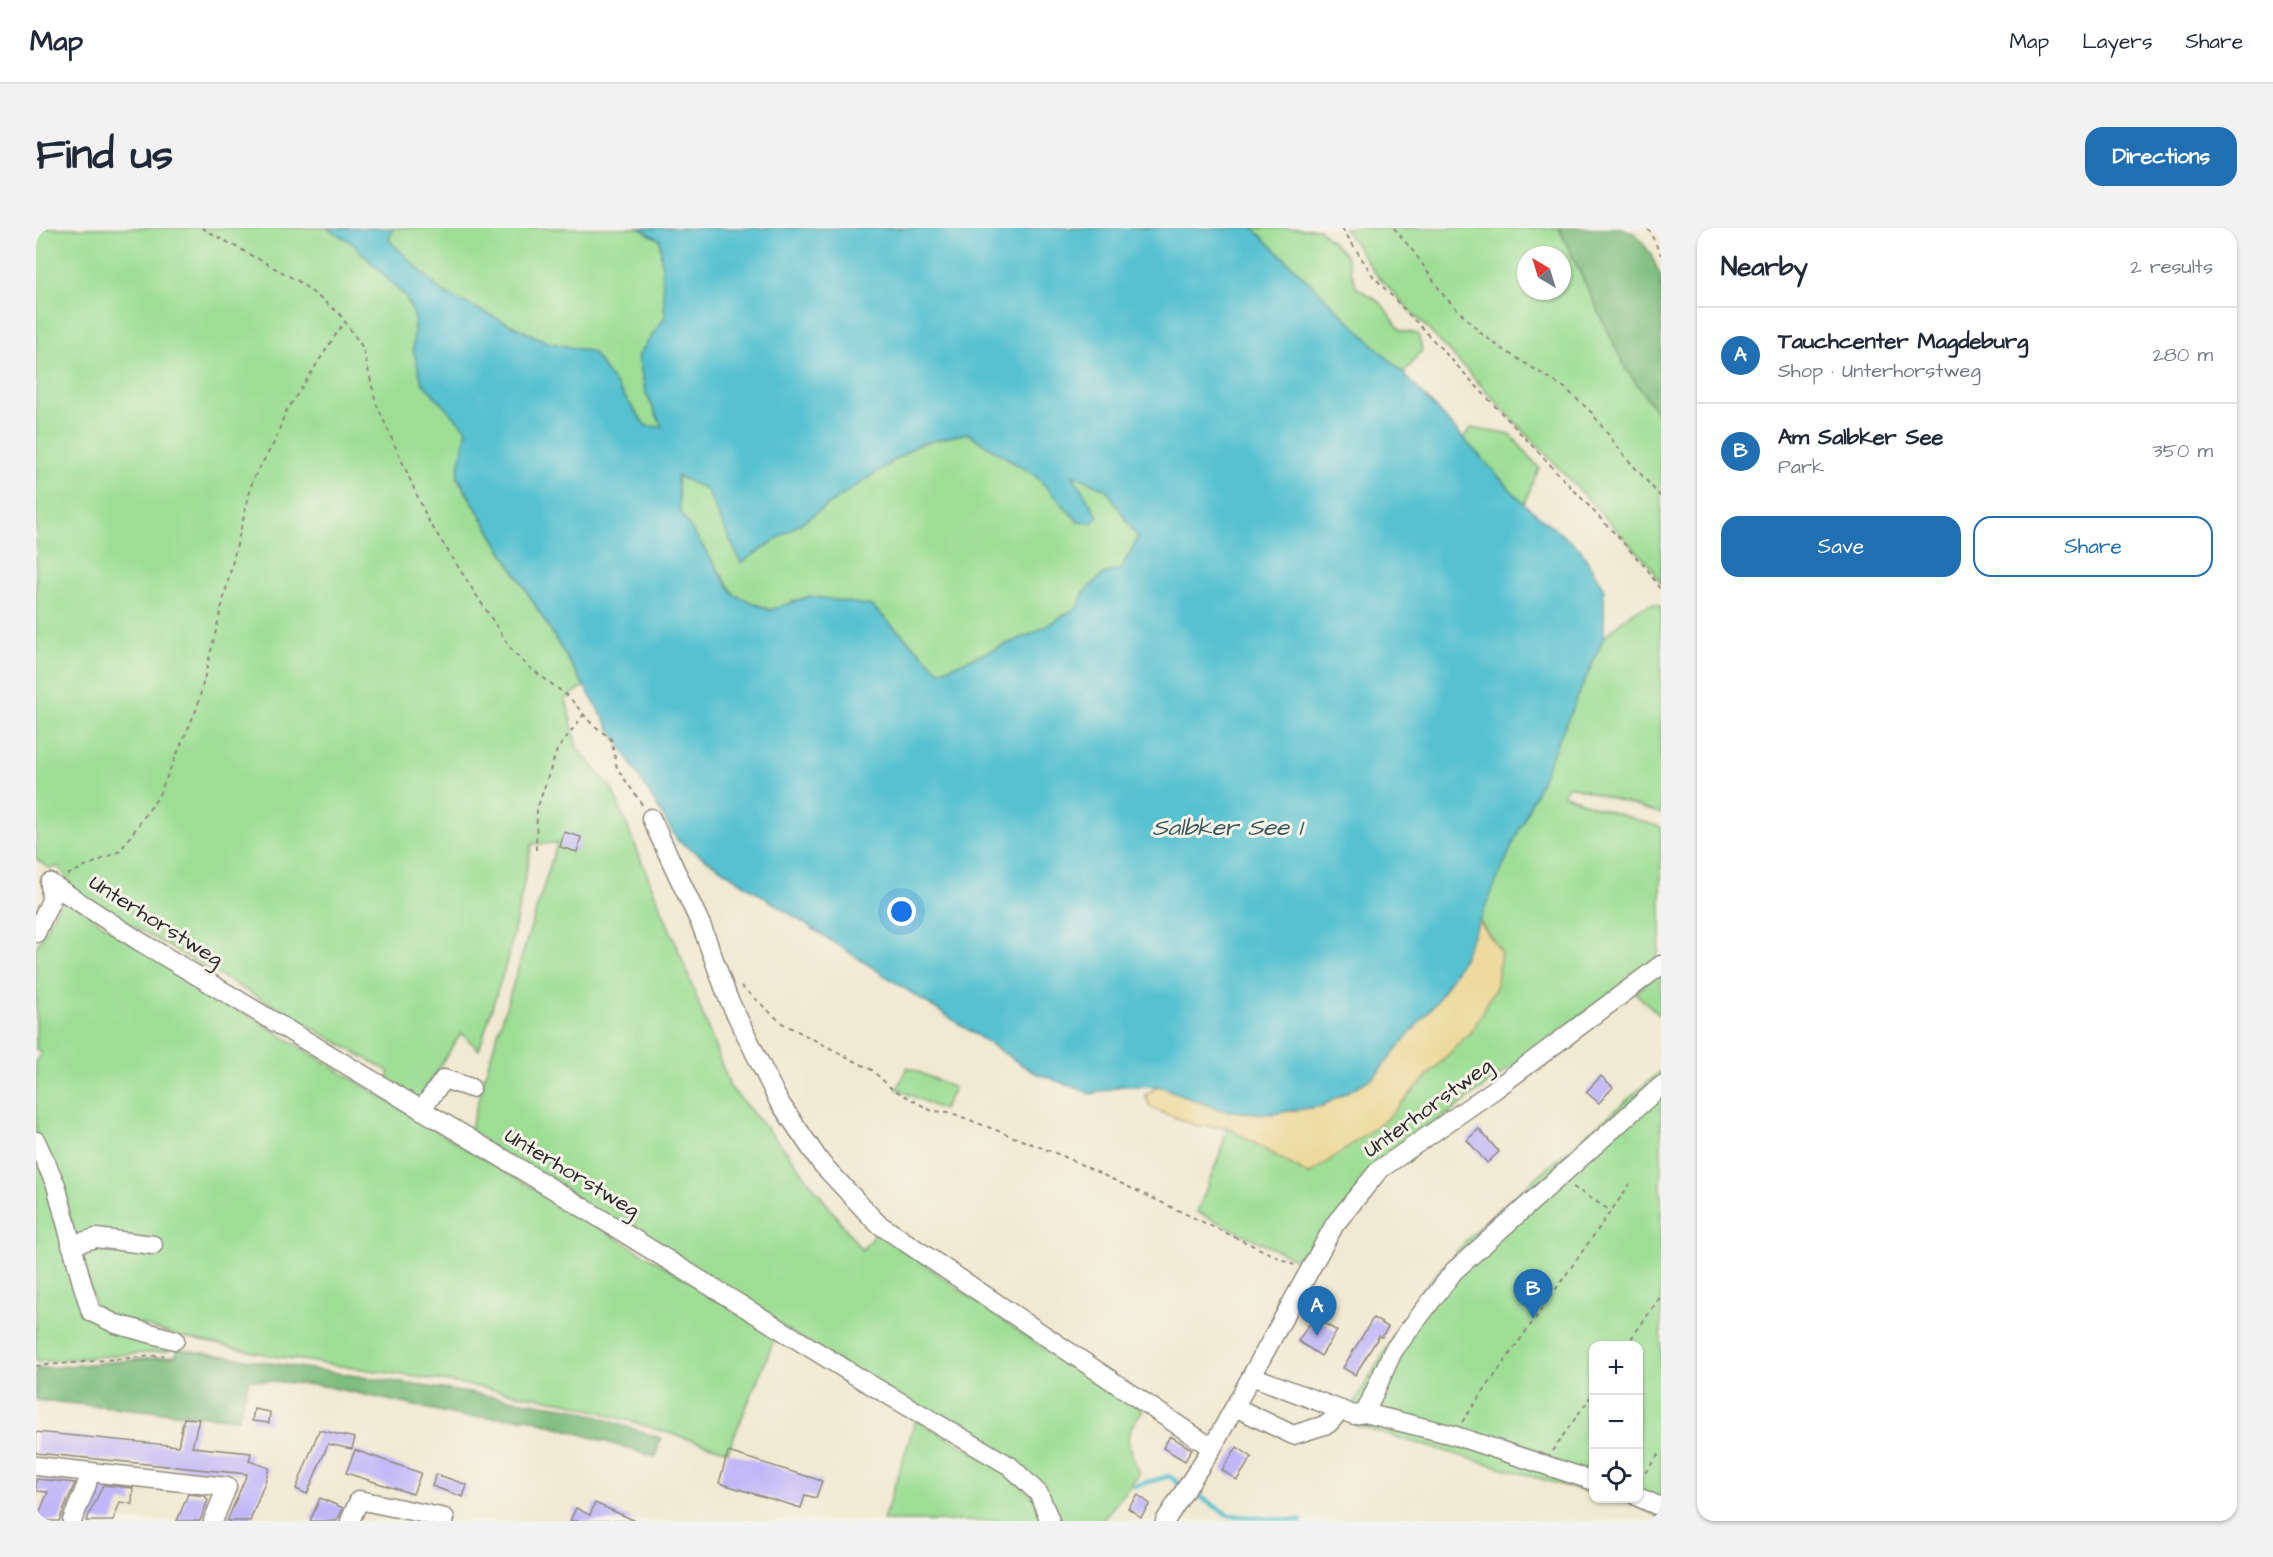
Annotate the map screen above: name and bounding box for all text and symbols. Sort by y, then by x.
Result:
text: Map [30,22,83,61]
text: Map [2009,27,2049,56]
text: Layers [2082,27,2152,56]
text: Share [2185,27,2243,56]
text: Find us [36,127,173,185]
button: Directions [2085,127,2237,186]
north arrow [1517,246,1571,300]
text: Nearby [1721,249,1808,285]
text: 2 results [2130,253,2213,281]
text: Tauchcenter Magdeburg [1778,326,2028,357]
text: A [1734,341,1747,369]
text: 280 m [2152,341,2213,369]
text: Shop · Unterhorstweg [1778,357,1981,385]
text: Am Salbker See [1778,422,1943,453]
text: B [1733,437,1748,465]
text: 350 m [2152,437,2213,465]
text: Park [1778,453,1824,481]
button: Save [1721,516,1961,577]
button: Share [1973,516,2213,577]
water label: Salbker See 1 [1152,811,1305,845]
street label: Unterhorstweg [83,867,229,975]
your location [887,897,916,926]
street label: Unterhorstweg [1357,1051,1499,1166]
street label: Unterhorstweg [498,1120,645,1226]
pin: B [1514,1270,1552,1319]
pin: A [1298,1286,1336,1336]
map controls [1589,1341,1643,1503]
button: + [1589,1341,1643,1395]
button: − [1589,1395,1643,1449]
button: locate [1589,1449,1643,1503]

